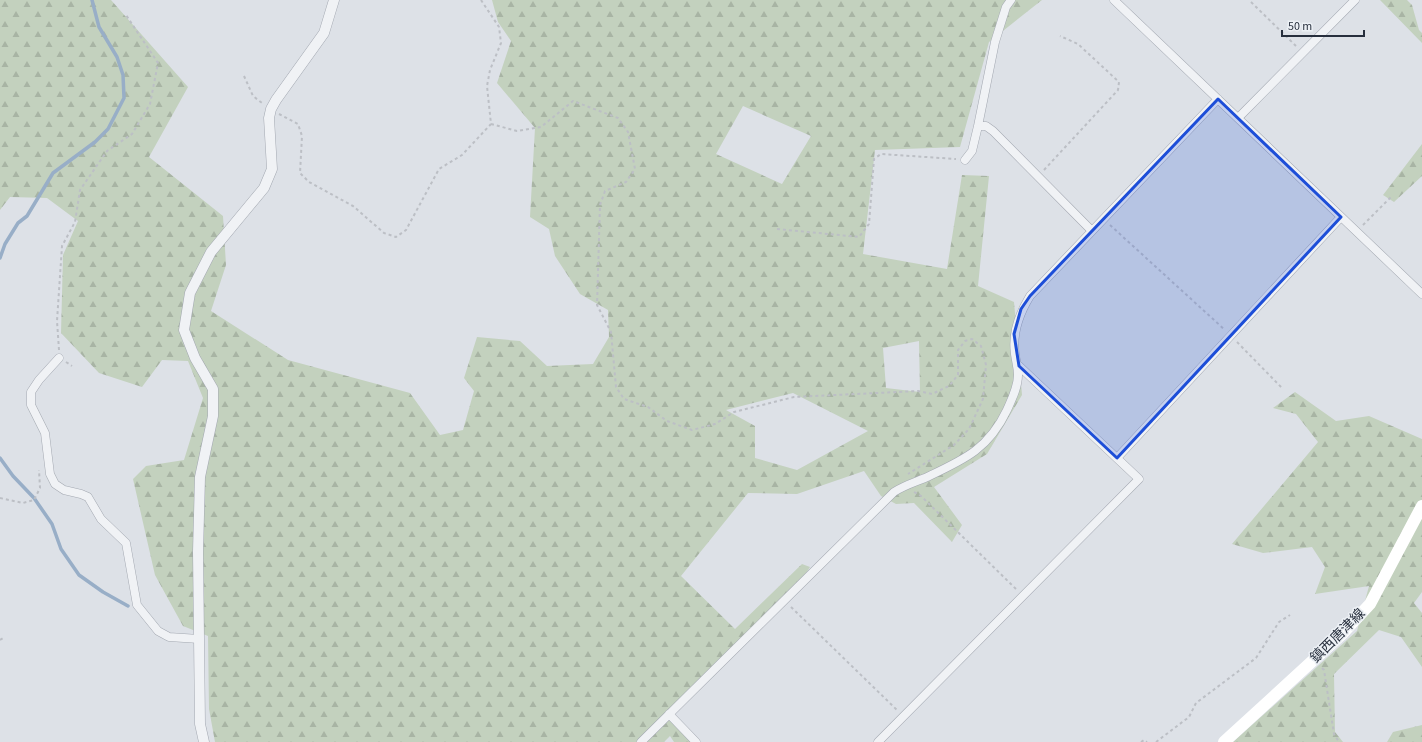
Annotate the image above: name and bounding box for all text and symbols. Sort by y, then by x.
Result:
scale bar [1282,12,1364,38]
text: 50 m [1288,18,1312,35]
street label: 鎮西唐津線 [1306,604,1370,668]

